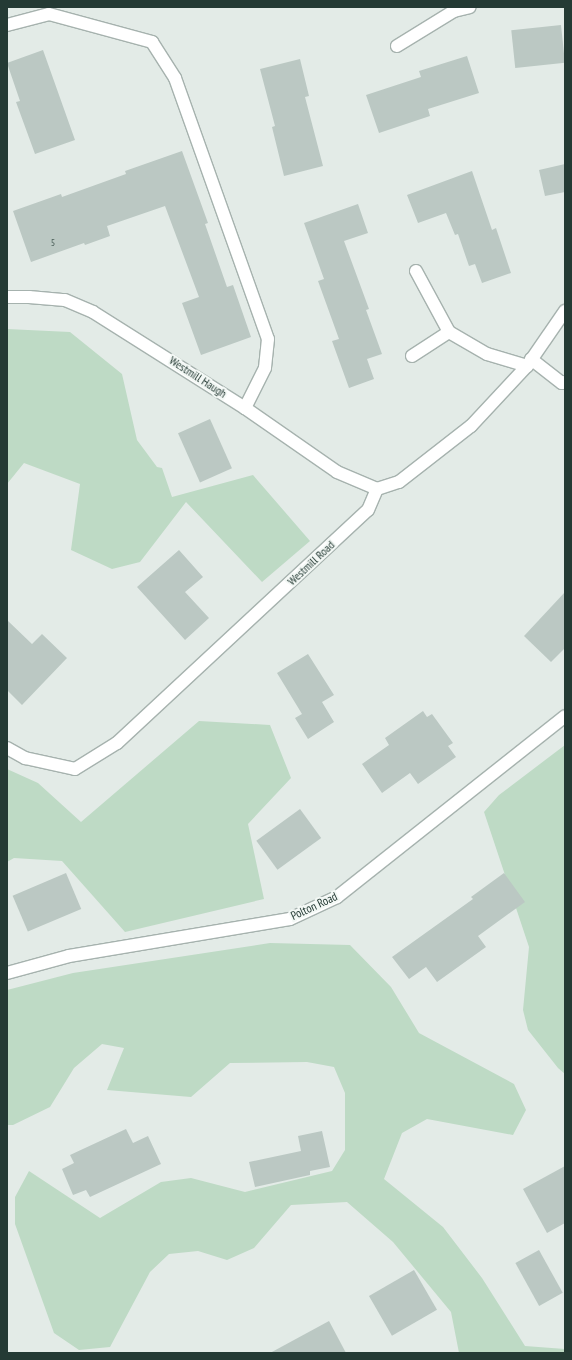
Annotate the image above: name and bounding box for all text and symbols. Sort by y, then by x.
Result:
house number: 5 [51,237,55,249]
street label: Westmill Haugh [167,353,229,401]
street label: Westmill Road [285,538,337,588]
street label: Polton Road [288,889,340,923]

